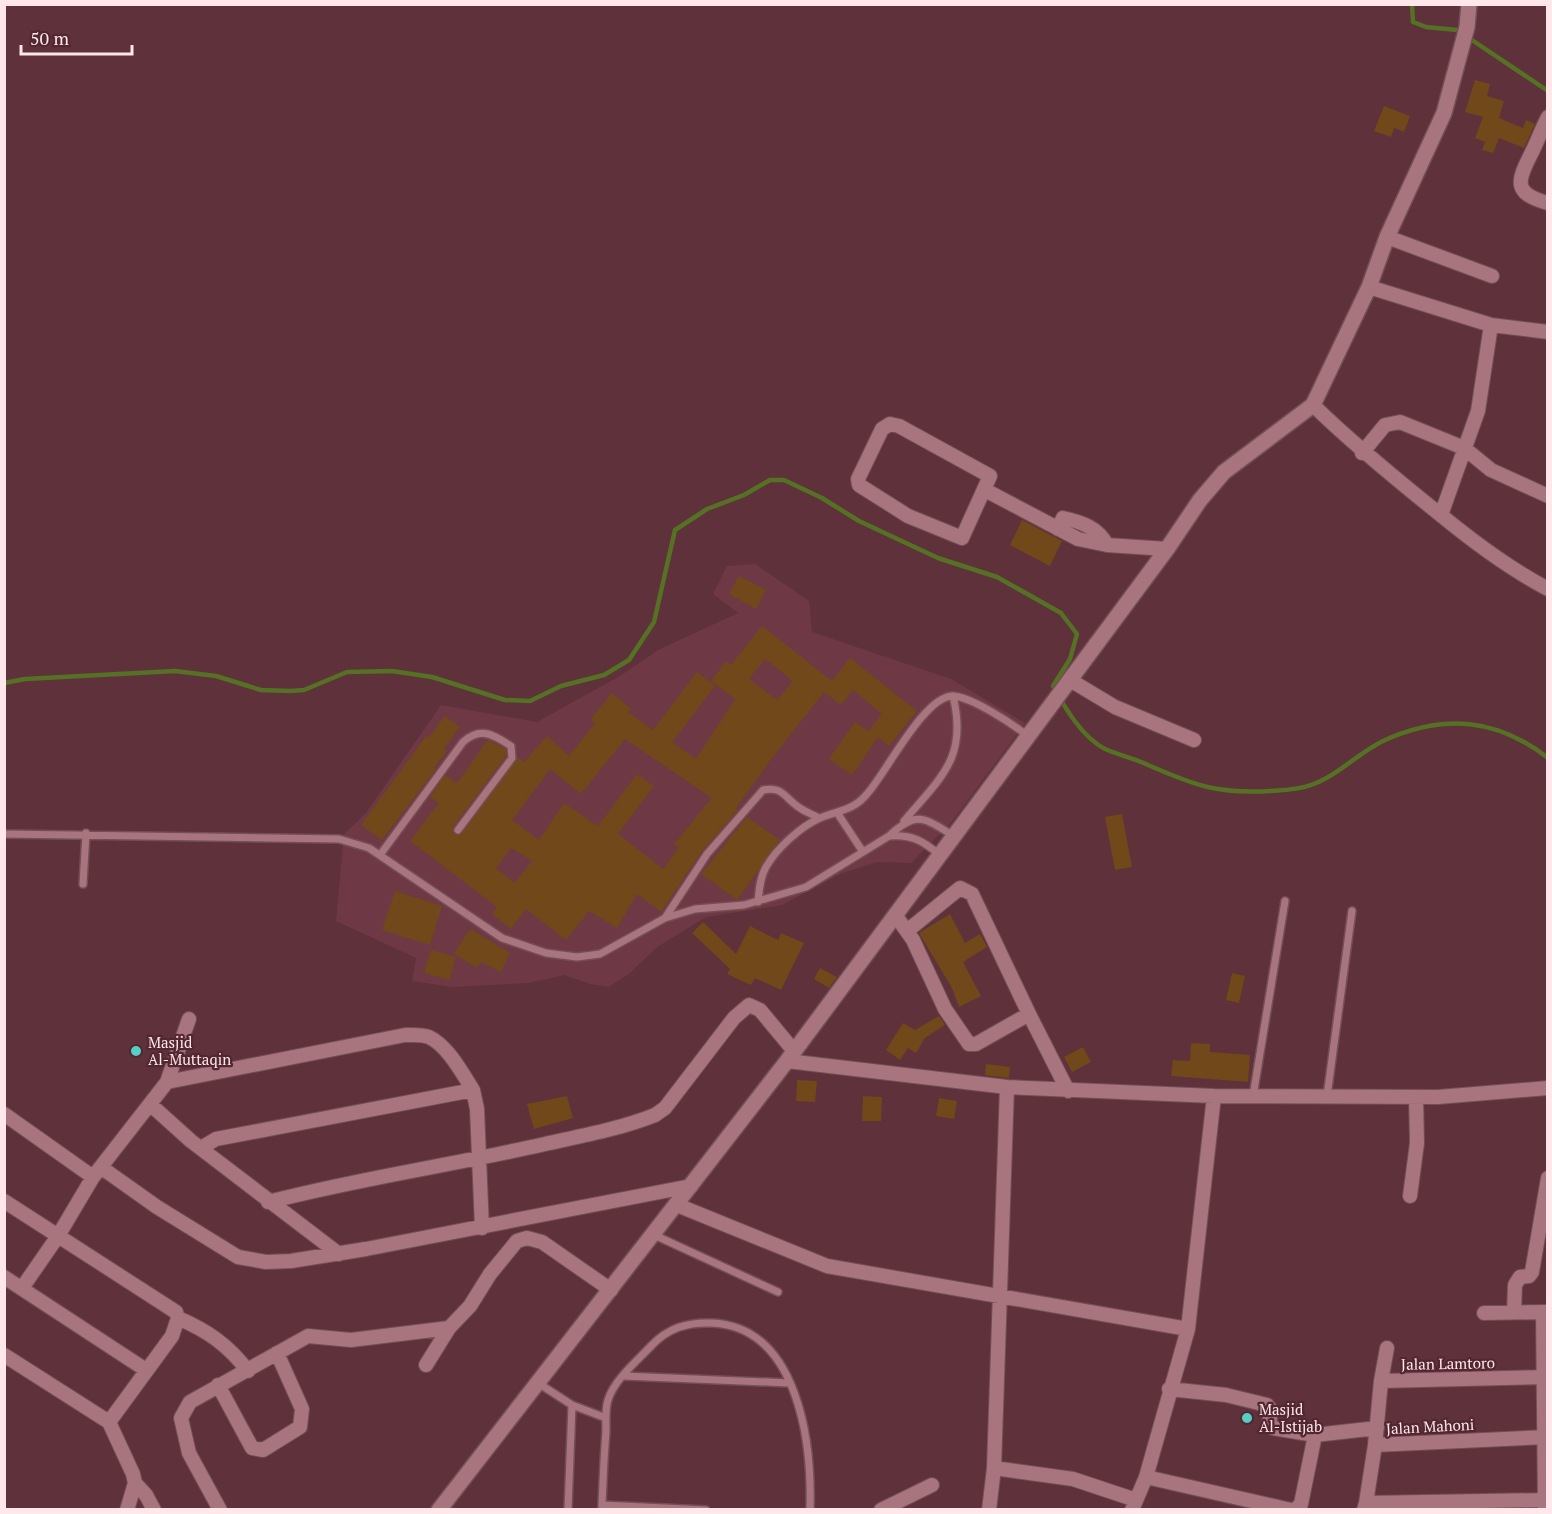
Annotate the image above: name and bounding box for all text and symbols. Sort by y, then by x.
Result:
scale bar [21,18,132,56]
text: 50 m [30,26,70,50]
place label: Masjid Al-Muttaqin [148,1032,231,1069]
marker: Masjid Al-Muttaqin [129,1044,143,1058]
street label: Jalan Lamtoro [1401,1352,1495,1374]
place label: Masjid Al-Istijab [1259,1399,1322,1436]
marker: Masjid Al-Istijab [1240,1411,1254,1425]
street label: Jalan Mahoni [1385,1414,1475,1438]

